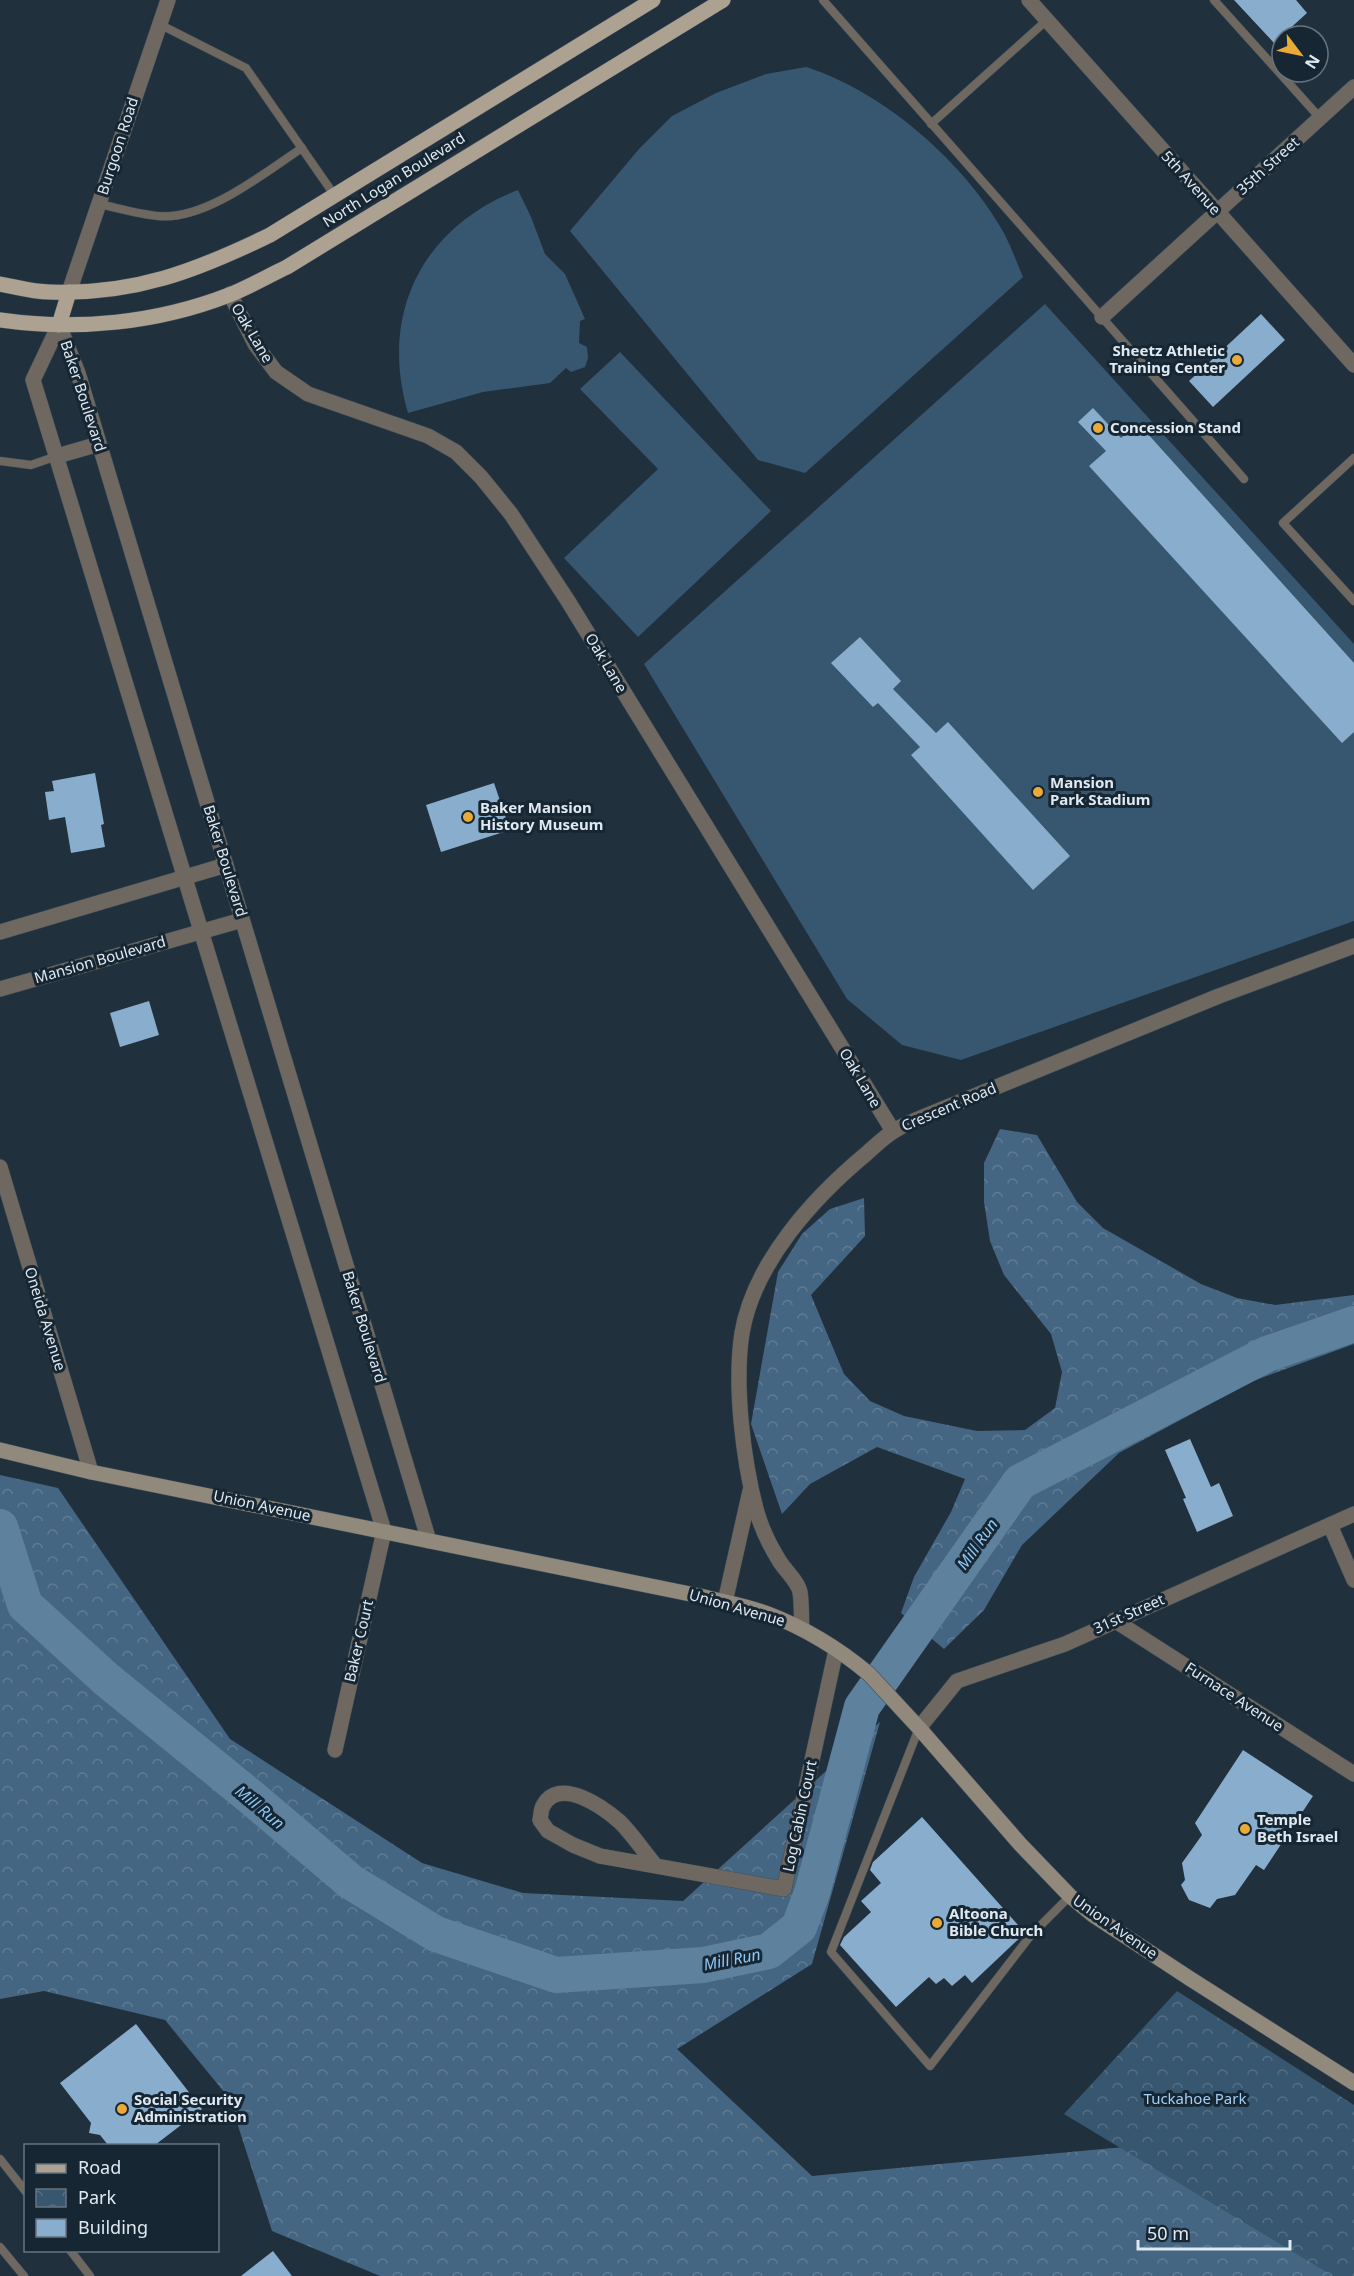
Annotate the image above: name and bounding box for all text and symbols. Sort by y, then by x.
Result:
north arrow [1270,24,1330,84]
text: N [1300,51,1325,73]
street label: Burgoon Road [92,94,142,197]
street label: North Logan Boulevard [319,127,468,231]
street label: 35th Street [1232,131,1303,199]
street label: 5th Avenue [1158,146,1226,219]
street label: Oak Lane [227,299,278,366]
street label: Baker Boulevard [57,337,111,454]
place label: Sheetz Athletic Training Center [1109,340,1225,377]
marker: Sheetz Athletic Training Center [1230,353,1244,367]
place label: Concession Stand [1110,417,1241,437]
marker: Concession Stand [1091,421,1105,435]
street label: Oak Lane [581,629,632,696]
place label: Mansion Park Stadium [1050,772,1150,809]
marker: Mansion Park Stadium [1031,785,1045,799]
place label: Baker Mansion History Museum [480,797,603,834]
street label: Baker Boulevard [199,802,252,919]
marker: Baker Mansion History Museum [461,810,475,824]
street label: Mansion Boulevard [32,931,168,987]
street label: Oak Lane [835,1044,886,1111]
street label: Crescent Road [898,1077,999,1135]
street label: Oneida Avenue [21,1264,71,1373]
street label: Baker Boulevard [338,1268,391,1385]
street label: Union Avenue [212,1485,313,1525]
water label: Mill Run [951,1514,1003,1574]
street label: Union Avenue [687,1584,788,1630]
street label: 31st Street [1090,1588,1168,1638]
street label: Baker Court [339,1597,377,1684]
street label: Furnace Avenue [1182,1657,1287,1735]
street label: Log Cabin Court [777,1758,821,1873]
water label: Mill Run [231,1780,289,1834]
place label: Temple Beth Israel [1257,1809,1338,1846]
marker: Temple Beth Israel [1238,1822,1252,1836]
street label: Union Avenue [1069,1890,1162,1963]
place label: Altoona Bible Church [949,1903,1043,1940]
marker: Altoona Bible Church [930,1916,944,1930]
water label: Mill Run [702,1943,762,1975]
park label: Tuckahoe Park [1144,2088,1246,2108]
place label: Social Security Administration [134,2089,247,2126]
marker: Social Security Administration [115,2102,129,2116]
legend [24,2144,219,2252]
text: Road [78,2155,121,2179]
text: Park [78,2185,116,2209]
scale bar [1138,2213,1290,2251]
text: Building [78,2215,148,2239]
text: 50 m [1147,2221,1189,2245]

